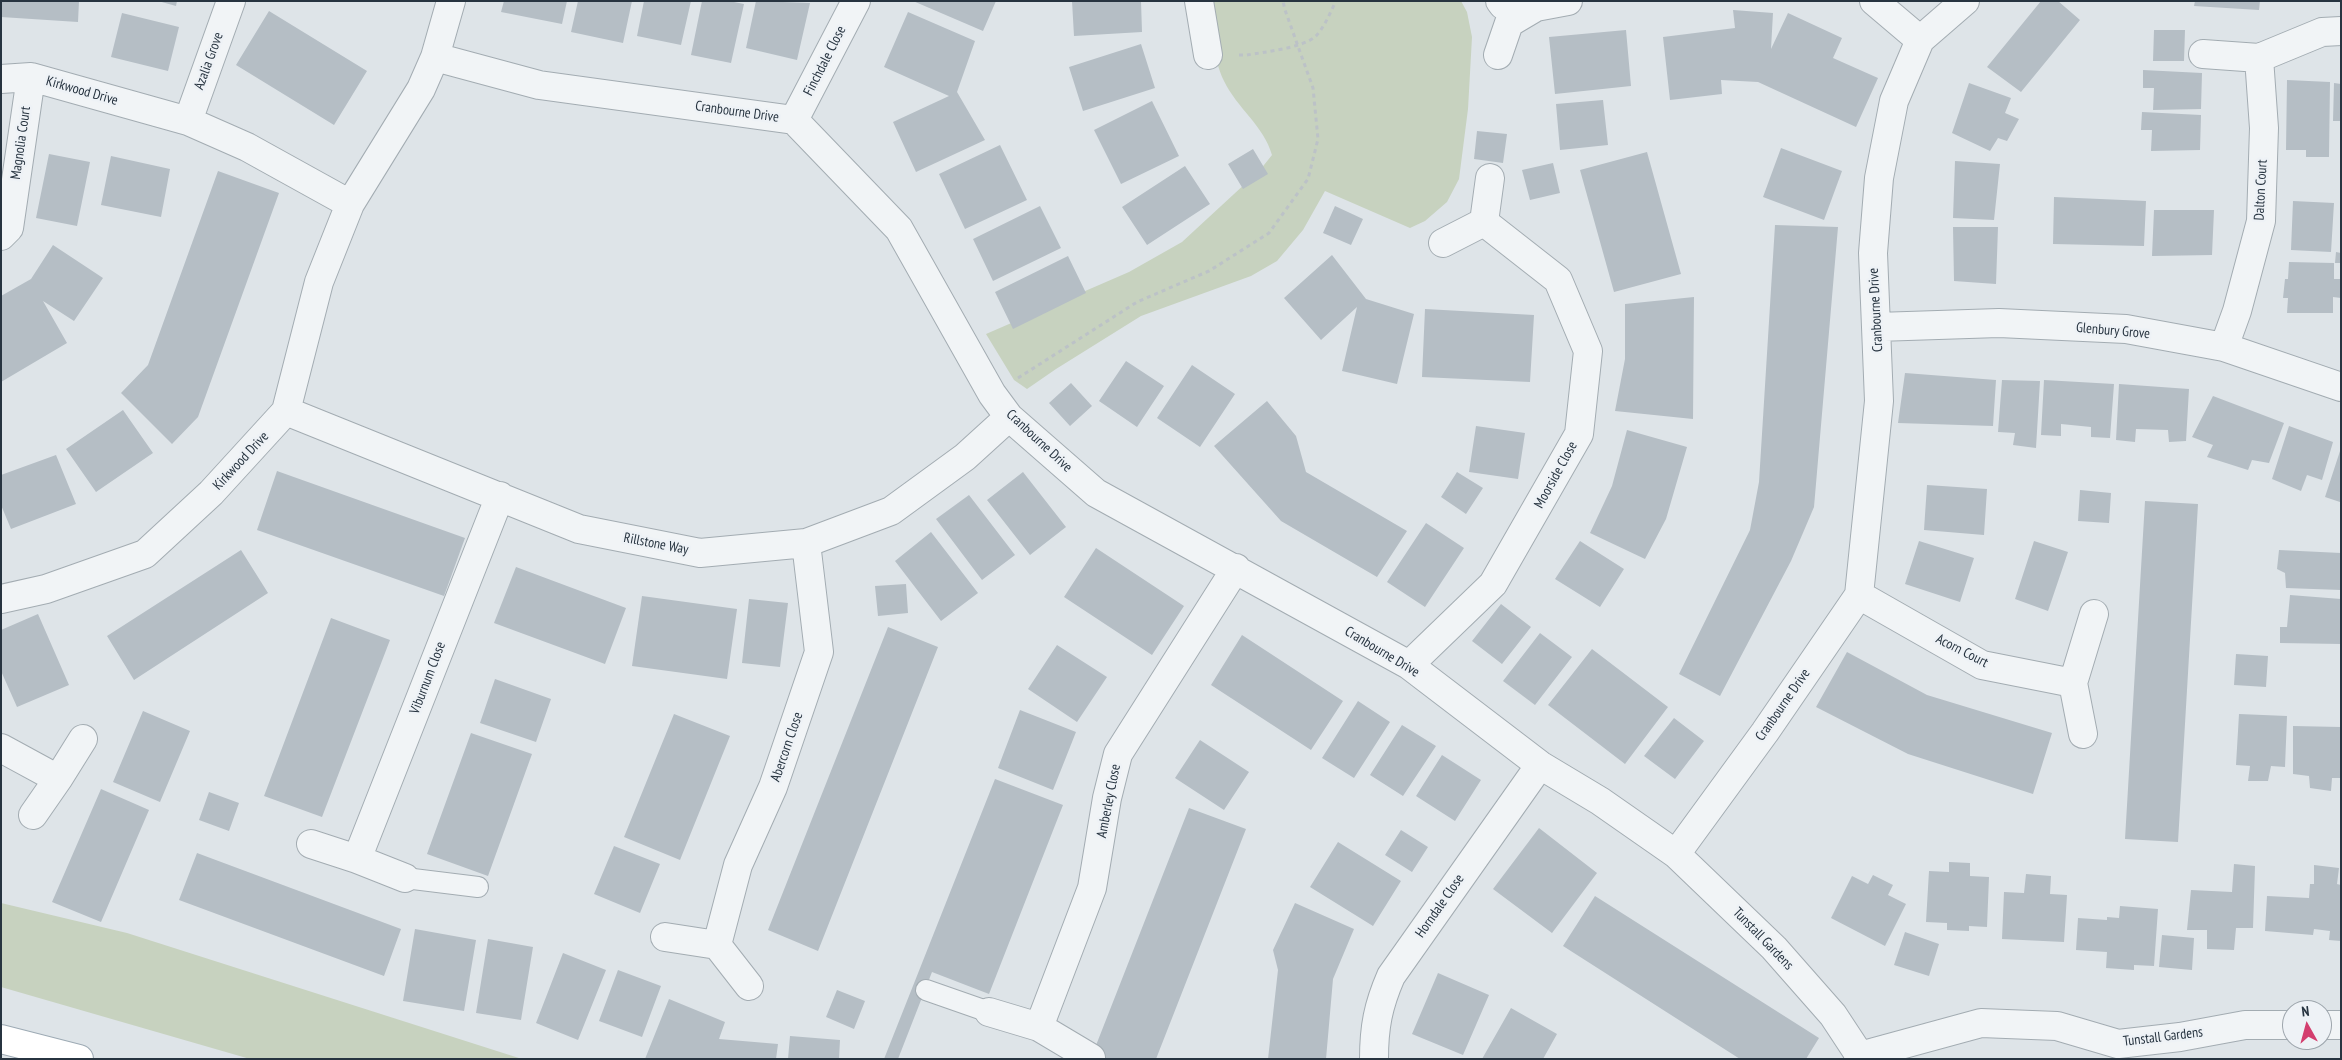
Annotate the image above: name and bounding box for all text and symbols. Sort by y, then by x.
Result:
street label: Finchdale Close [800,23,850,99]
street label: Azalia Grove [191,30,227,92]
street label: Kirkwood Drive [44,73,120,109]
street label: Cranbourne Drive [694,98,780,126]
street label: Magnolia Court [8,105,34,181]
street label: Dalton Court [2251,159,2271,221]
street label: Cranbourne Drive [1865,268,1887,352]
street label: Glenbury Grove [2075,319,2151,343]
street label: Cranbourne Drive [1002,406,1076,476]
street label: Kirkwood Drive [210,428,272,494]
street label: Moorside Close [1531,439,1581,511]
street label: Rillstone Way [622,530,690,558]
street label: Cranbourne Drive [1342,623,1422,681]
street label: Acorn Court [1933,631,1991,671]
street label: Viburnum Close [407,639,449,717]
street label: Cranbourne Drive [1752,666,1814,744]
street label: Abercorn Close [767,710,807,784]
street label: Amberley Close [1094,763,1124,839]
street label: Horndale Close [1412,871,1468,941]
street label: Tunstall Gardens [1729,904,1797,974]
north arrow [2282,1000,2332,1050]
text: N [2300,1002,2310,1020]
street label: Tunstall Gardens [2122,1024,2204,1050]

